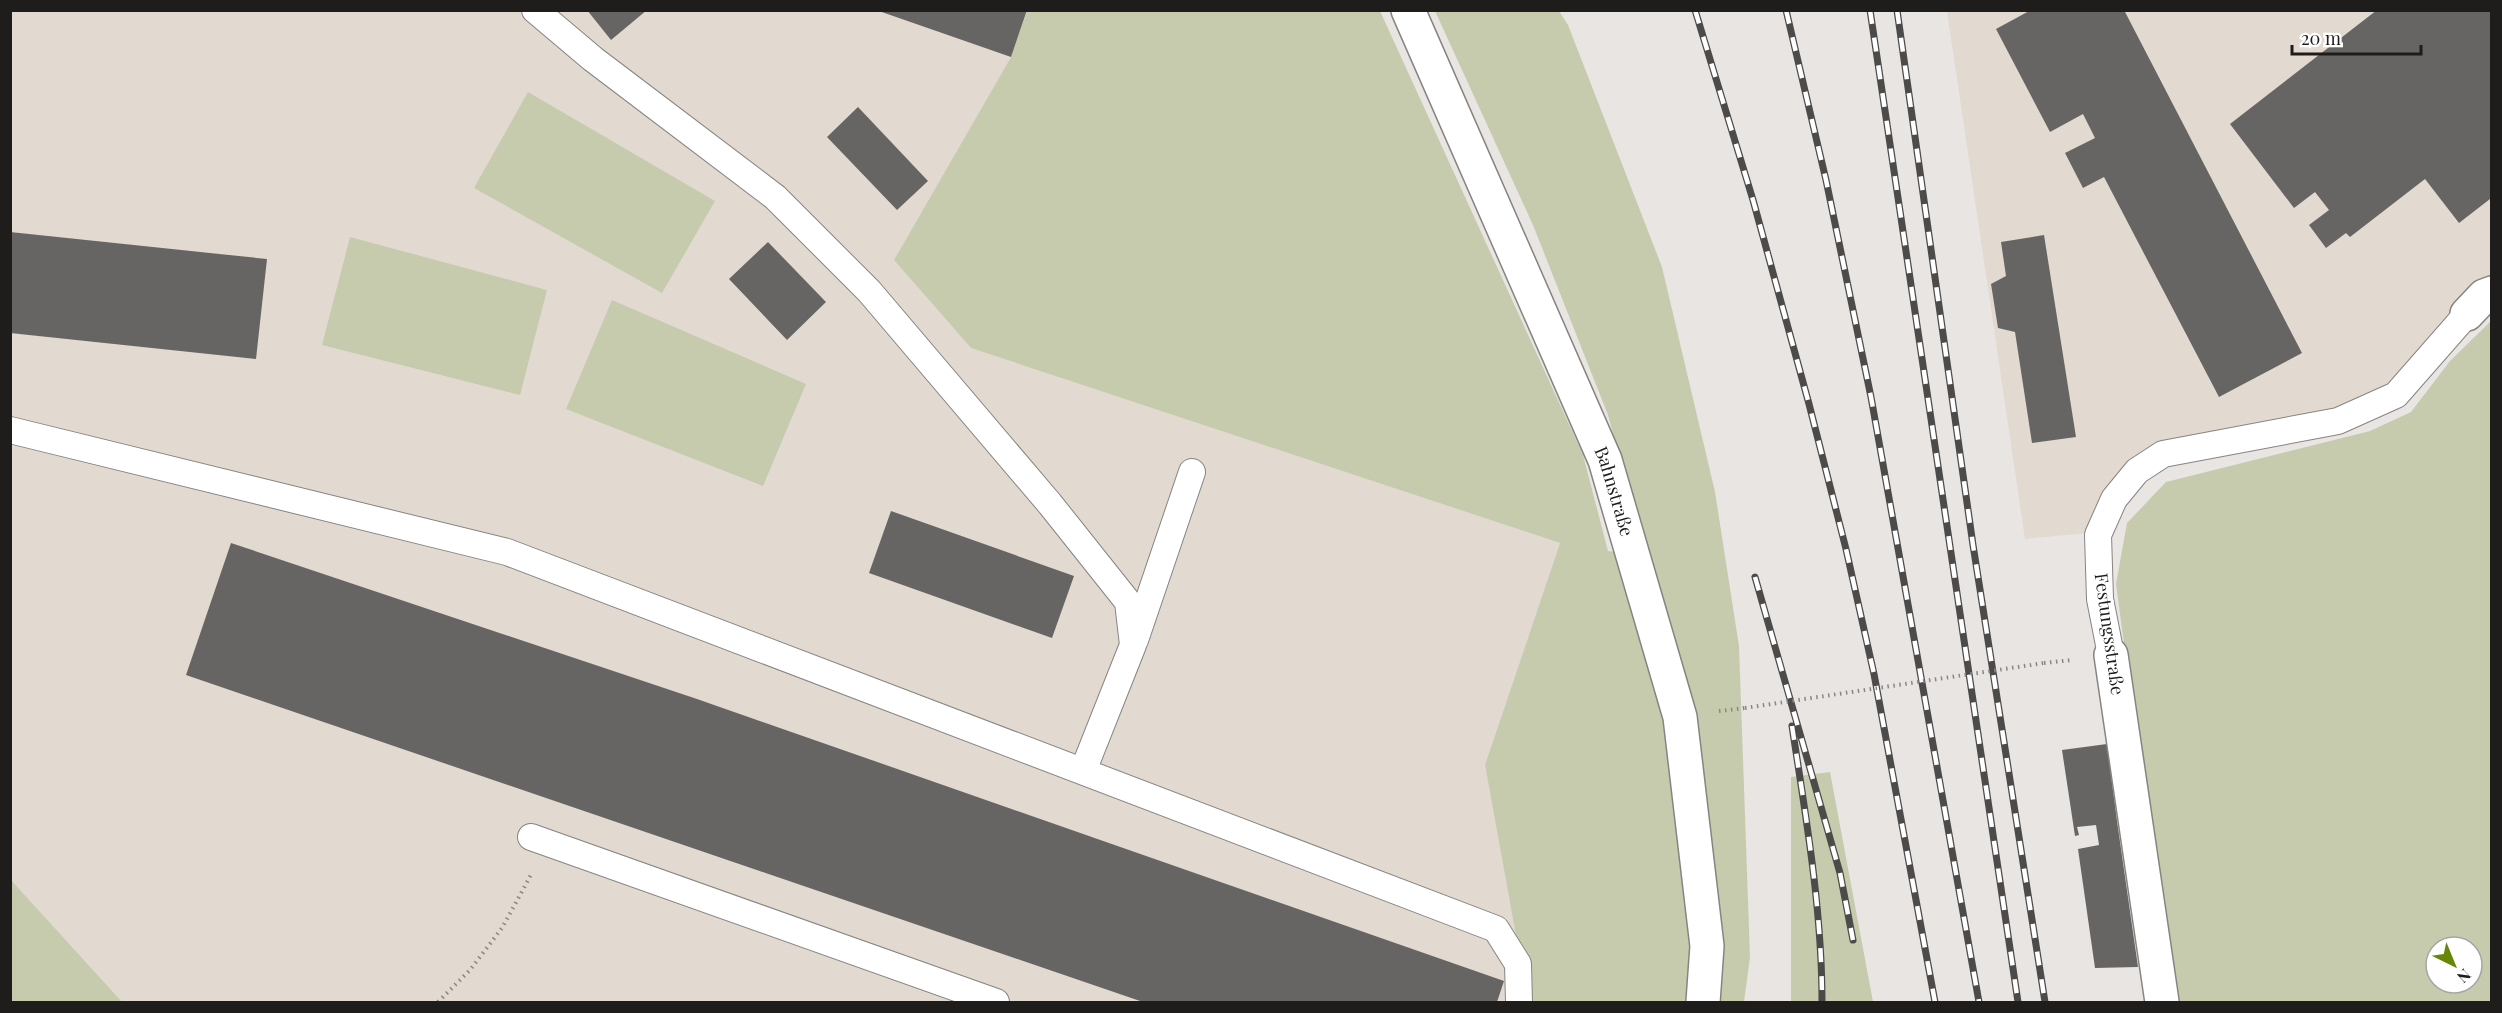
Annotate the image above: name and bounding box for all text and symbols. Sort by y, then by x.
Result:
scale bar [2292,18,2421,56]
text: 20 m [2301,26,2341,50]
street label: Bahnstraße [1590,442,1640,539]
street label: Festungsstraße [2090,571,2130,696]
north arrow [2424,935,2484,995]
text: N [2453,965,2476,988]

